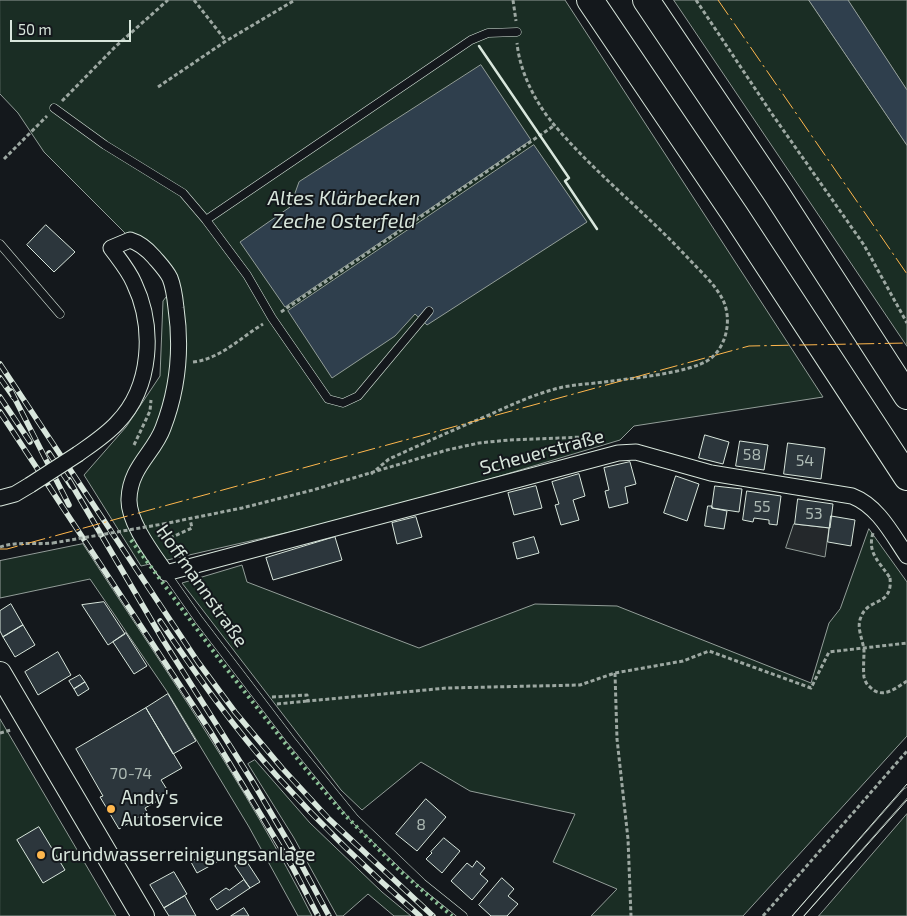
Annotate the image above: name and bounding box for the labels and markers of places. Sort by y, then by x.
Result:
place label: Andy's Autoservice [121,787,223,831]
marker: Andy's Autoservice [105,803,117,815]
place label: Grundwasserreinigungsanlage [51,844,315,866]
marker: Grundwasserreinigungsanlage [35,849,47,861]

